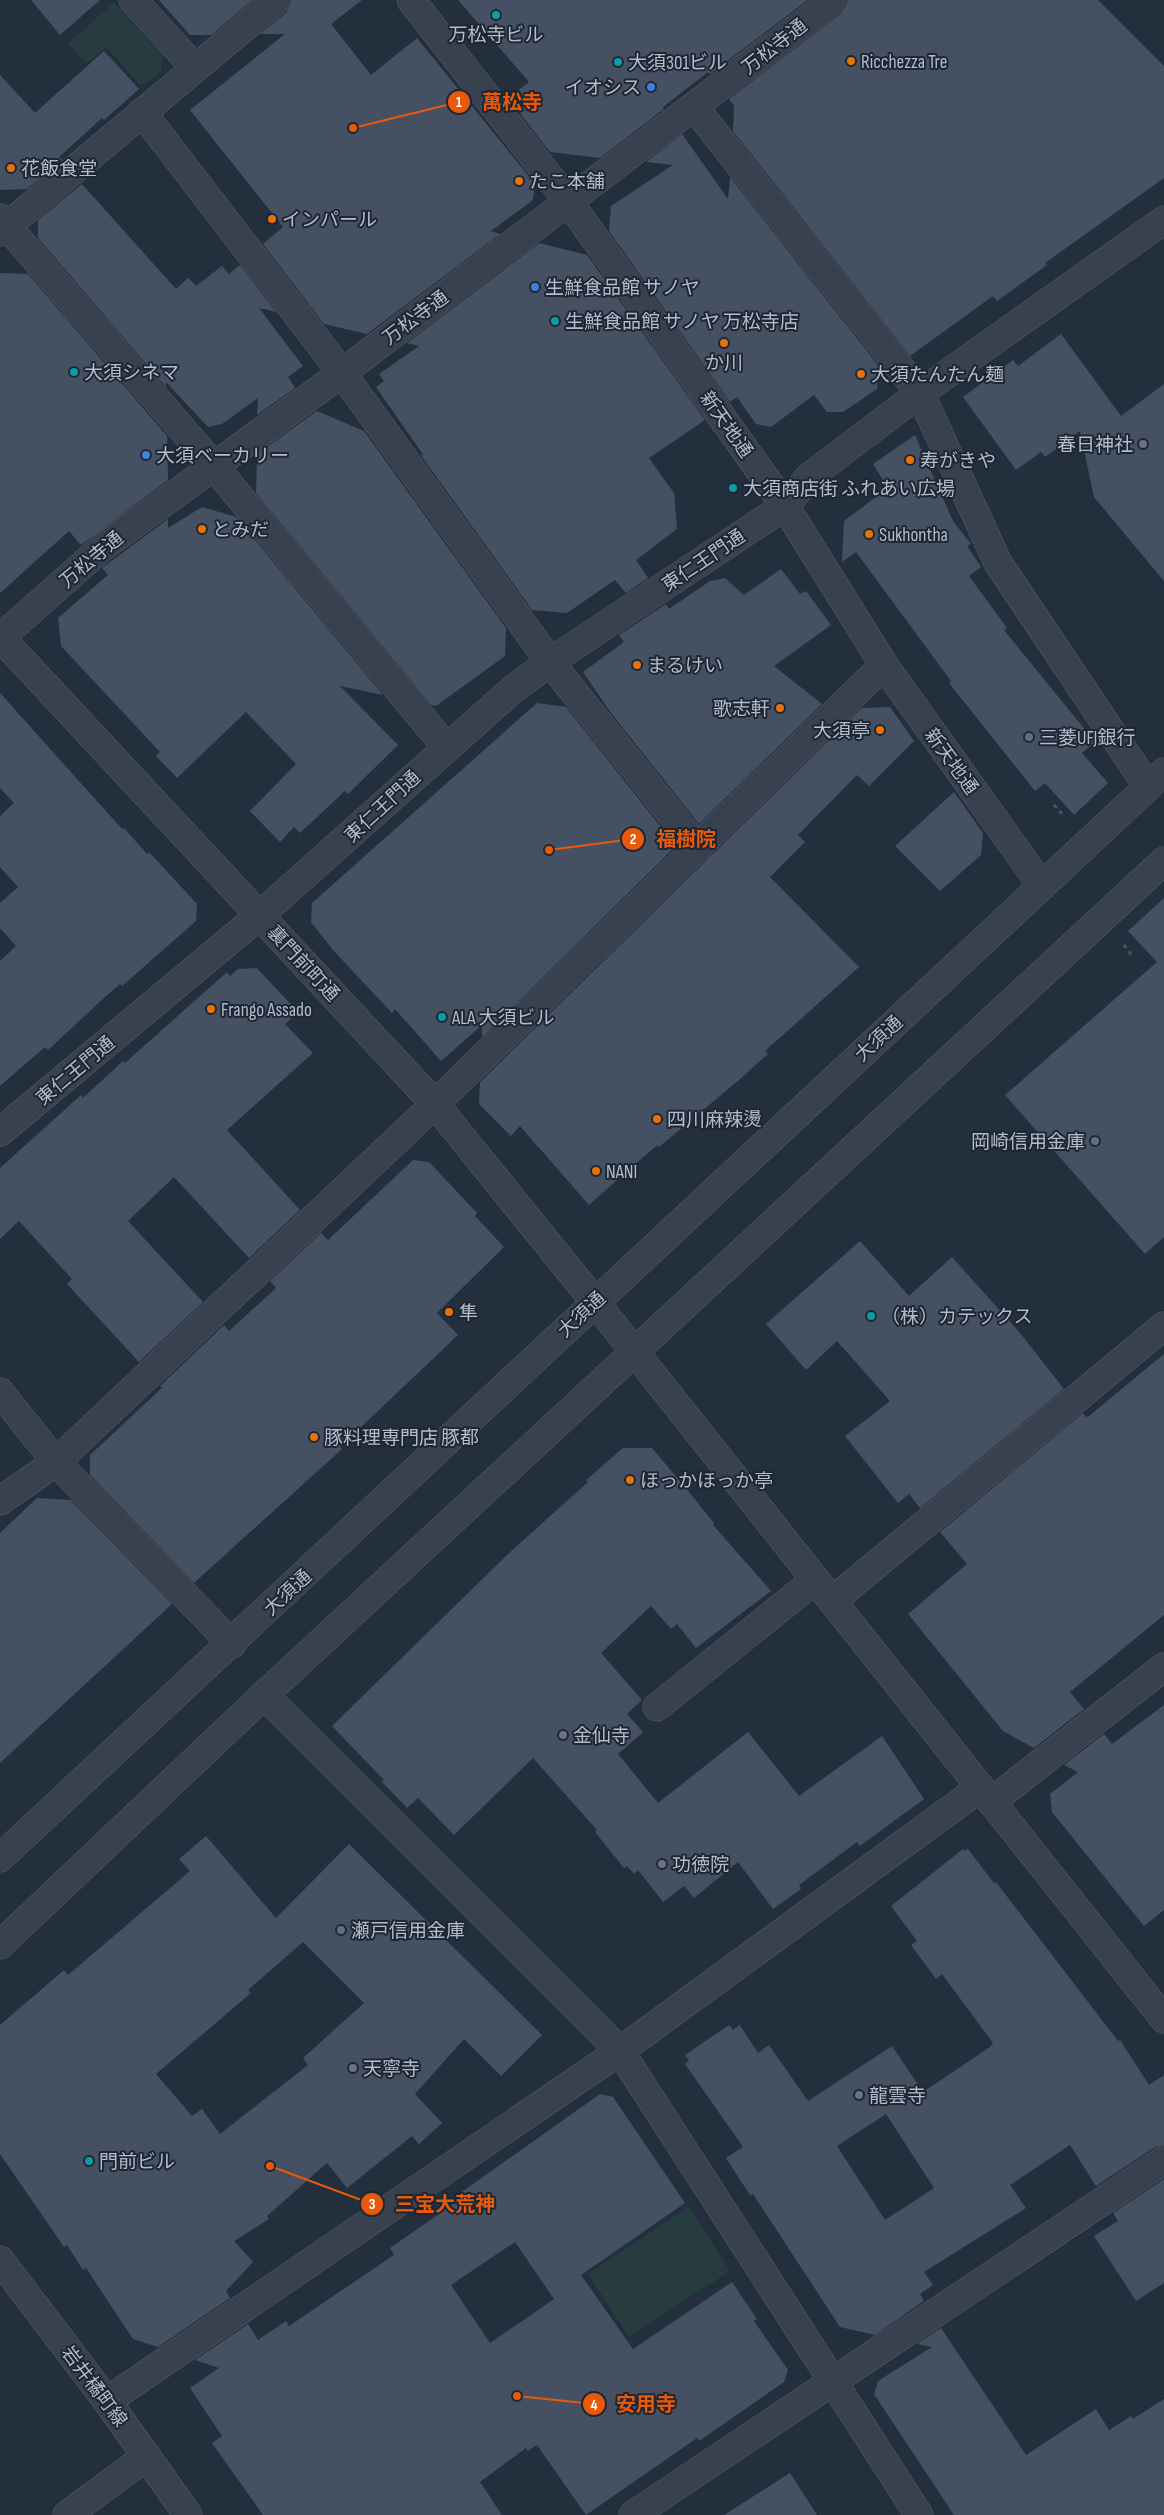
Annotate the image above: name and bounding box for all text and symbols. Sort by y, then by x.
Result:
marker: 万松寺ビル [490,9,502,21]
street label: 万松寺通 [738,15,812,80]
place label: 万松寺ビル [448,24,544,47]
place label: Ricchezza Tre [861,51,947,74]
place label: 大須301ビル [628,52,727,75]
marker: Ricchezza Tre [845,55,857,67]
marker: 大須301ビル [612,56,624,68]
place label: イオシス [565,77,641,100]
marker: イオシス [645,81,657,93]
callout: 萬松寺 [447,84,552,119]
text: 萬松寺 [482,91,542,115]
text: 1 [456,93,462,112]
place label: 花飯食堂 [21,158,97,181]
marker: 花飯食堂 [5,162,17,174]
place label: たこ本舗 [529,171,605,194]
marker: たこ本舗 [513,175,525,187]
place label: インパール [282,209,377,232]
marker: インパール [266,213,278,225]
place label: 生鮮食品館 サノヤ [545,277,700,300]
marker: 生鮮食品館 サノヤ [529,281,541,293]
street label: 万松寺通 [379,286,453,350]
place label: 生鮮食品館 サノヤ 万松寺店 [565,311,799,334]
marker: 生鮮食品館 サノヤ 万松寺店 [549,315,561,327]
marker: か川 [718,337,730,349]
place label: か川 [705,352,743,375]
place label: 大須シネマ [84,362,179,385]
place label: 大須たんたん麺 [871,364,1004,387]
marker: 大須シネマ [68,366,80,378]
marker: 大須たんたん麺 [855,368,867,380]
street label: 新天地通 [695,387,757,463]
place label: 春日神社 [1057,434,1133,457]
marker: 春日神社 [1137,438,1149,450]
place label: 大須ベーカリー [156,445,289,468]
marker: 大須ベーカリー [140,449,152,461]
place label: 寿がきや [920,450,996,473]
marker: 寿がきや [904,454,916,466]
place label: 大須商店街 ふれあい広場 [743,478,955,501]
marker: 大須商店街 ふれあい広場 [727,482,739,494]
place label: とみだ [212,519,269,542]
marker: とみだ [196,523,208,535]
place label: Sukhontha [879,524,948,547]
street label: 東仁王門通 [658,525,750,597]
street label: 万松寺通 [55,527,128,593]
marker: Sukhontha [863,528,875,540]
place label: まるけい [647,655,723,678]
marker: まるけい [631,659,643,671]
place label: 歌志軒 [713,698,770,721]
marker: 歌志軒 [774,702,786,714]
place label: 大須亭 [813,720,870,743]
marker: 大須亭 [874,724,886,736]
street label: 新天地通 [919,724,982,799]
place label: 三菱UFJ銀行 [1039,727,1135,750]
marker: 三菱UFJ銀行 [1023,731,1035,743]
street label: 東仁王門通 [340,766,426,848]
callout: 福樹院 [621,822,726,857]
text: 福樹院 [656,828,716,852]
text: 2 [630,830,636,849]
street label: 裏門前町通 [262,921,344,1007]
place label: Frango Assado [221,999,312,1022]
marker: Frango Assado [205,1003,217,1015]
place label: ALA 大須ビル [451,1007,555,1030]
marker: ALA 大須ビル [436,1011,448,1023]
street label: 大須通 [850,1011,908,1067]
street label: 東仁王門通 [32,1032,120,1110]
place label: 四川麻辣燙 [667,1109,762,1132]
marker: 四川麻辣燙 [651,1113,663,1125]
place label: 岡崎信用金庫 [971,1131,1085,1154]
marker: 岡崎信用金庫 [1089,1135,1101,1147]
place label: NANI [606,1161,637,1184]
marker: NANI [590,1165,602,1177]
street label: 大須通 [553,1287,611,1343]
place label: 隼 [459,1302,478,1325]
marker: 隼 [443,1306,455,1318]
place label: （株）カテックス [881,1306,1032,1329]
marker: （株）カテックス [865,1310,877,1322]
place label: 豚料理専門店 豚都 [324,1427,479,1450]
marker: 豚料理専門店 豚都 [308,1431,320,1443]
place label: ほっかほっか亭 [640,1470,773,1493]
marker: ほっかほっか亭 [624,1474,636,1486]
street label: 大須通 [259,1565,317,1621]
place label: 金仙寺 [573,1725,630,1748]
marker: 金仙寺 [557,1729,569,1741]
place label: 功徳院 [672,1854,729,1877]
marker: 功徳院 [656,1858,668,1870]
place label: 瀬戸信用金庫 [351,1920,465,1943]
marker: 瀬戸信用金庫 [335,1924,347,1936]
place label: 天寧寺 [363,2058,420,2081]
marker: 天寧寺 [347,2062,359,2074]
place label: 龍雲寺 [869,2085,926,2108]
marker: 龍雲寺 [853,2089,865,2101]
place label: 門前ビル [99,2151,175,2174]
marker: 門前ビル [83,2155,95,2167]
callout: 三宝大荒神 [360,2187,505,2222]
text: 三宝大荒神 [395,2193,495,2217]
text: 3 [369,2195,376,2214]
street label: 岩井橘町線 [56,2342,132,2432]
callout: 安用寺 [581,2387,686,2422]
text: 安用寺 [616,2393,676,2417]
text: 4 [591,2396,598,2415]

